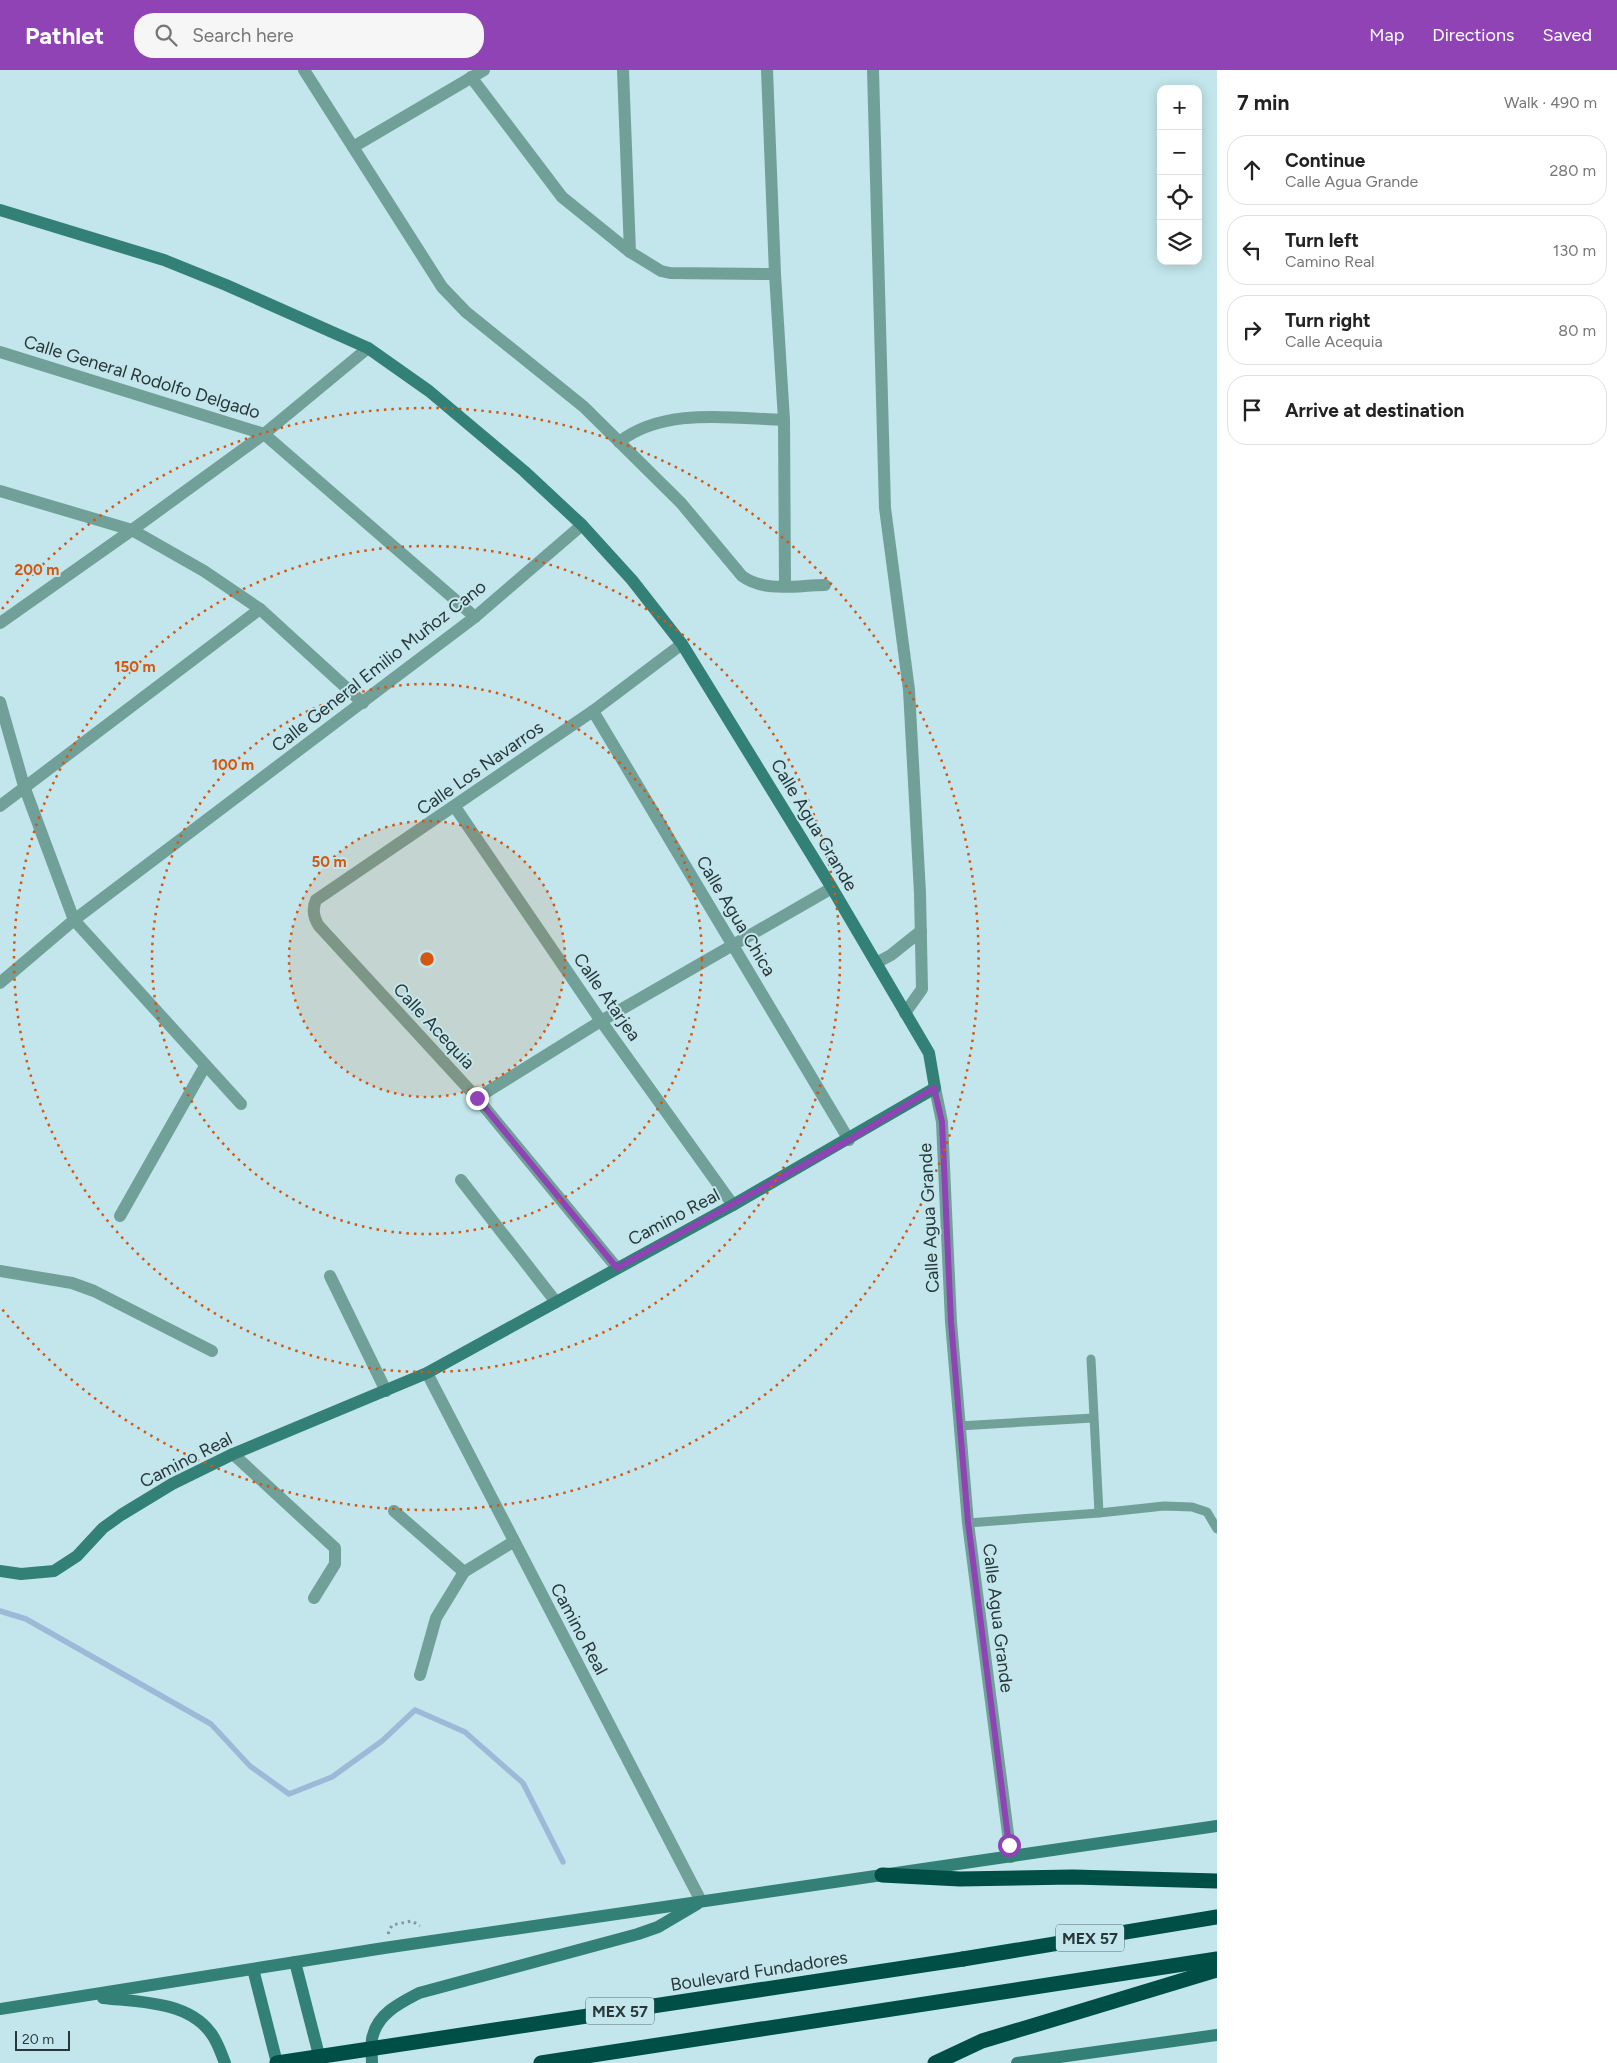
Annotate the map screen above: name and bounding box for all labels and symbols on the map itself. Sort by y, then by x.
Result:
street label: Calle General Rodolfo Delgado [21,330,263,424]
text: 200 m [15,561,59,579]
street label: Calle General Emilio Muñoz Cano [267,575,491,757]
text: 150 m [114,658,156,676]
street label: Calle Los Navarros [413,716,547,820]
street label: Calle Agua Grande [766,755,862,895]
text: 100 m [212,756,254,774]
street label: Calle Agua Chica [691,852,781,980]
text: 50 m [311,853,347,871]
street label: Calle Atarjea [569,949,645,1045]
centre of rings [418,950,436,968]
street label: Calle Acequia [389,978,479,1074]
route end [466,1087,489,1110]
street label: Calle Agua Grande [914,1142,944,1293]
street label: Camino Real [624,1184,724,1250]
street label: Camino Real [136,1427,236,1493]
street label: Calle Agua Grande [978,1542,1018,1694]
street label: Camino Real [546,1579,612,1679]
route start [998,1834,1021,1857]
road number: MEX 57 [1056,1925,1124,1952]
street label: Boulevard Fundadores [669,1946,849,1996]
road number: MEX 57 [586,1998,654,2024]
scale bar [15,2028,70,2051]

